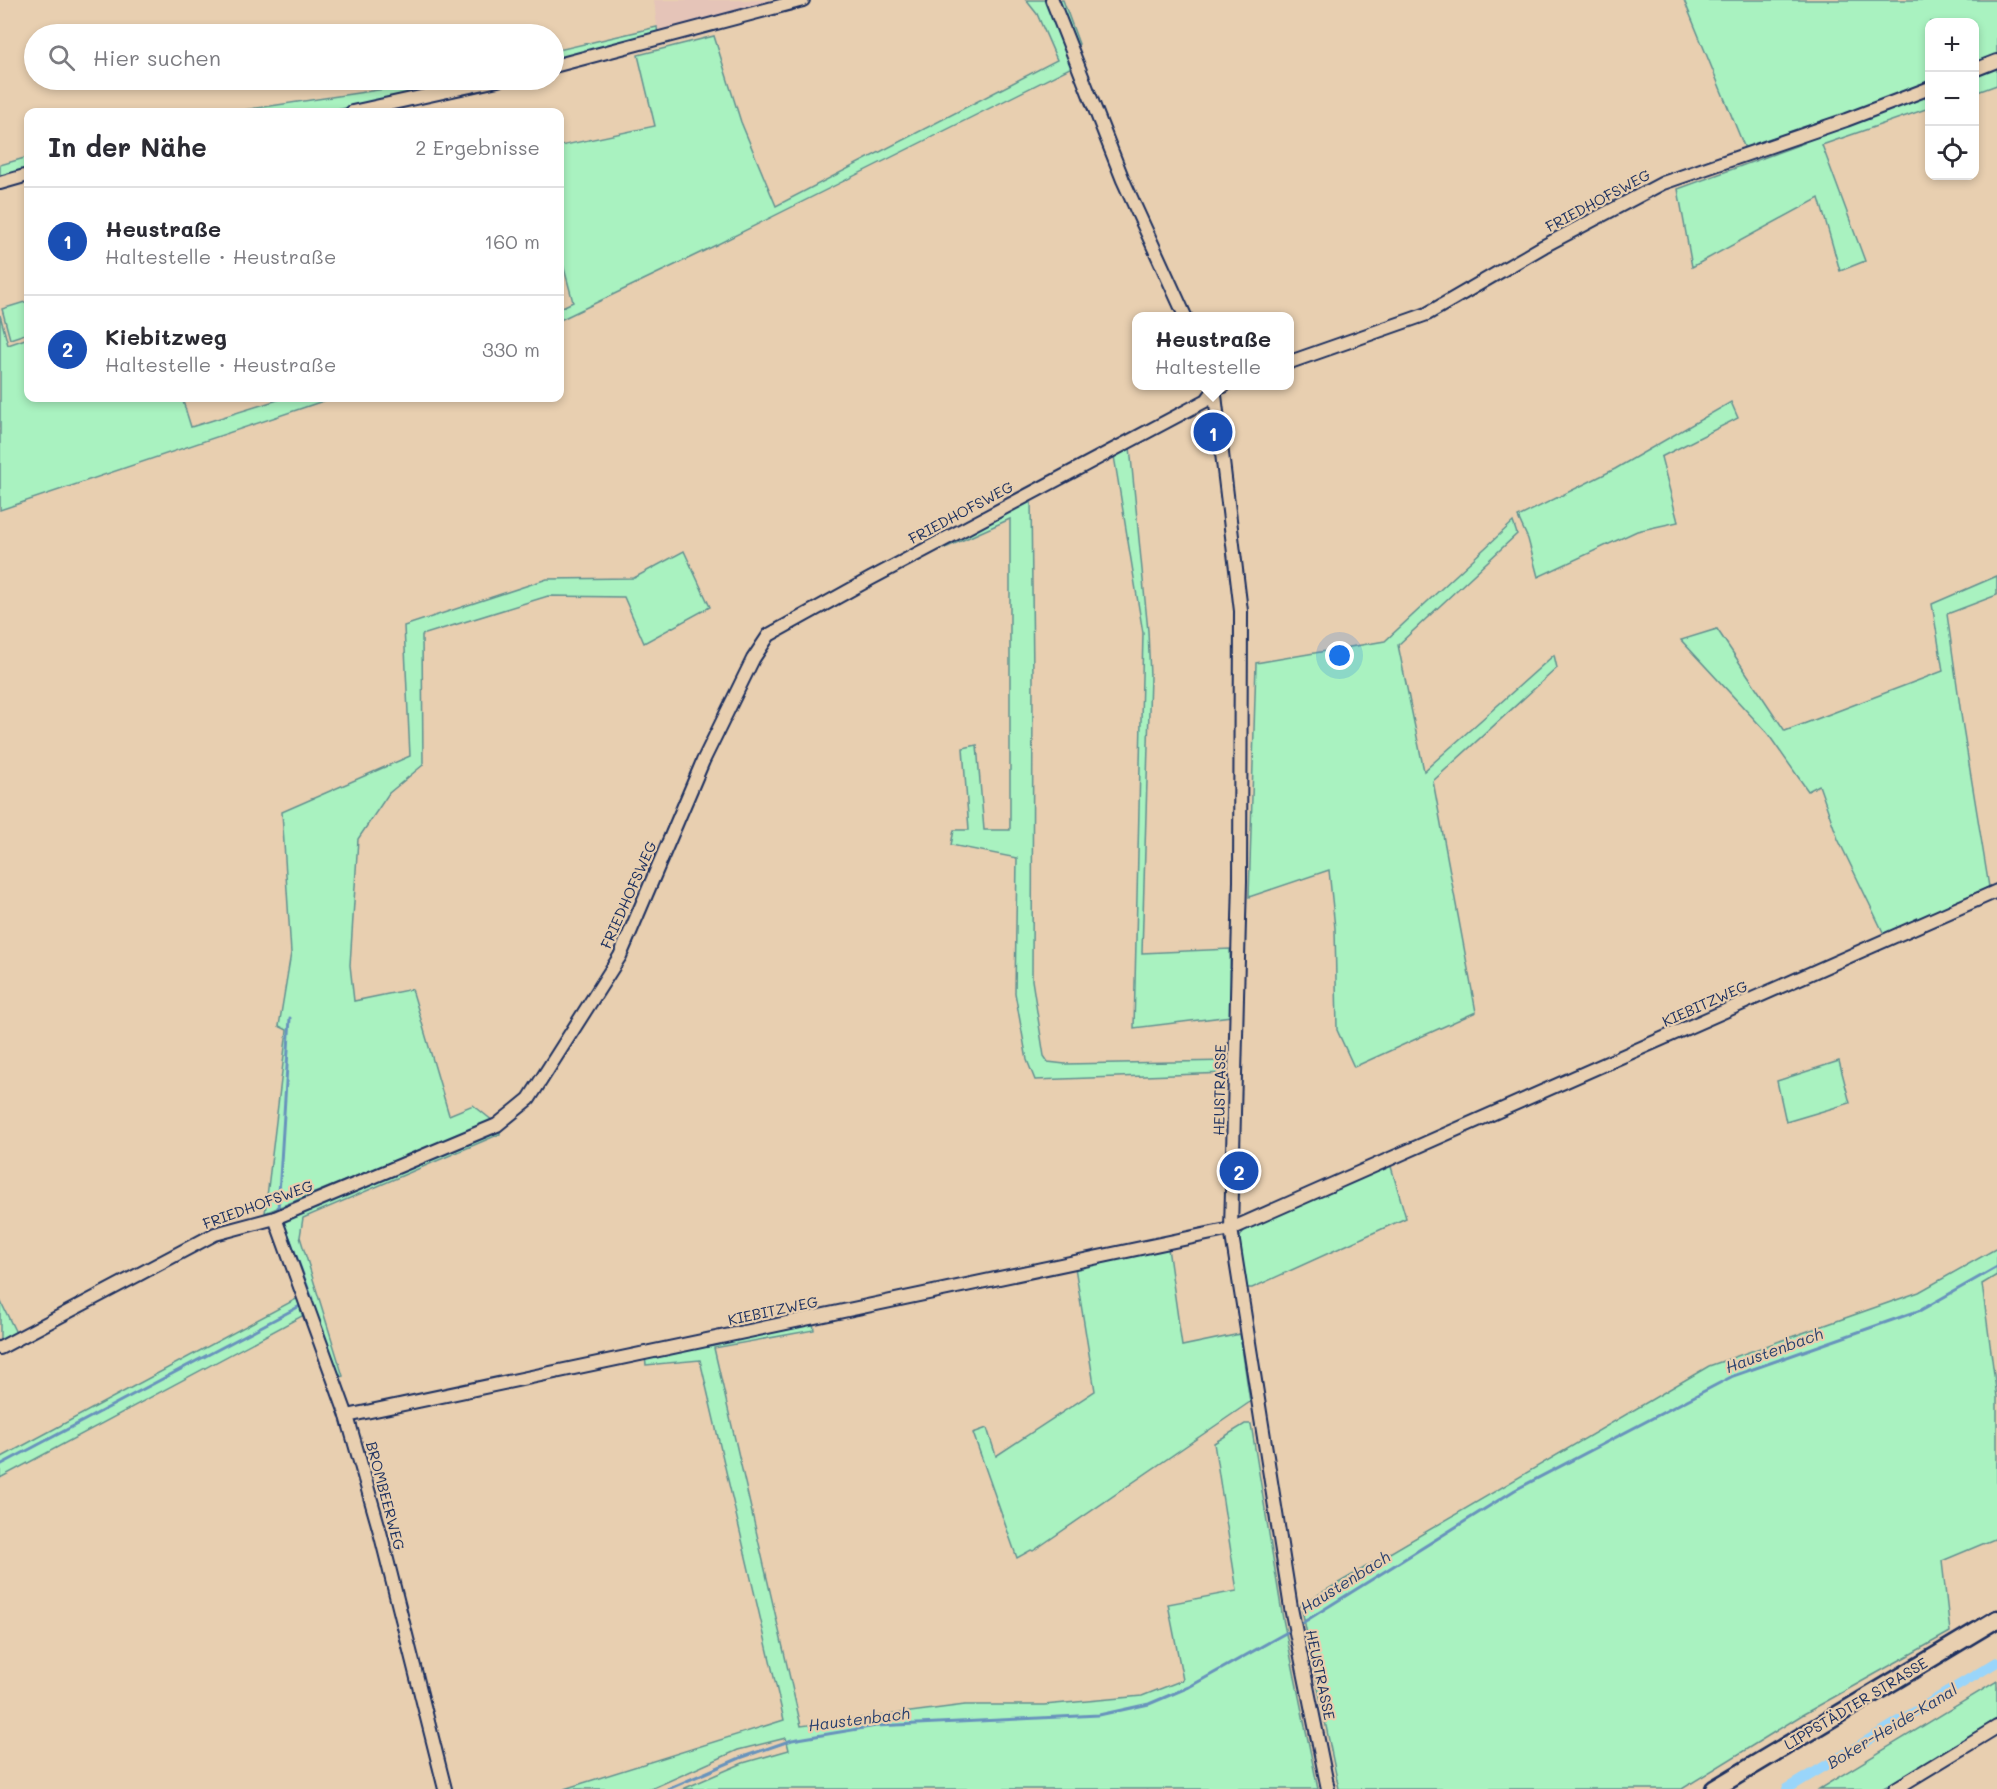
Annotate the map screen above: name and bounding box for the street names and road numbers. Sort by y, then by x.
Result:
street label: FRIEDHOFSWEG [1542,164,1653,236]
street label: FRIEDHOFSWEG [905,476,1016,548]
street label: FRIEDHOFSWEG [595,838,661,952]
street label: KIEBITZWEG [1659,975,1750,1031]
street label: HEUSTRASSE [1208,1044,1230,1136]
street label: FRIEDHOFSWEG [200,1175,315,1233]
street label: KIEBITZWEG [726,1291,820,1329]
street label: BROMBEERWEG [362,1439,410,1552]
street label: HEUSTRASSE [1302,1628,1340,1722]
street label: LIPPSTÄDTER STRASSE [1780,1652,1931,1754]

